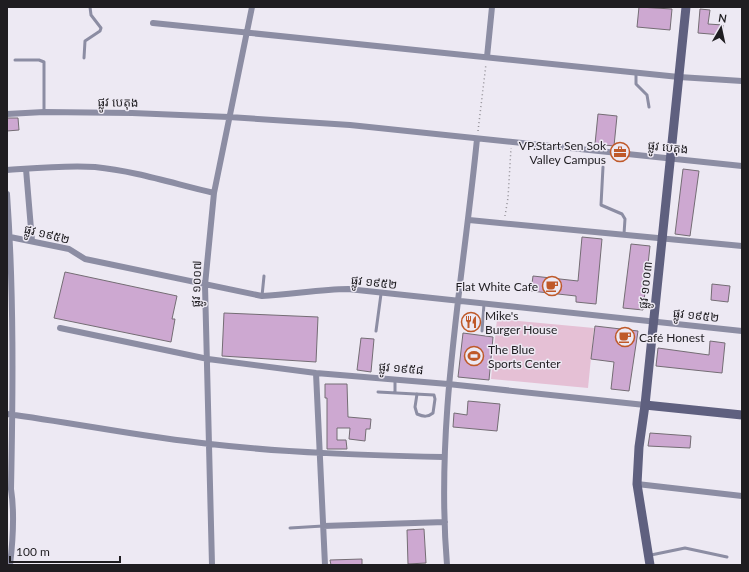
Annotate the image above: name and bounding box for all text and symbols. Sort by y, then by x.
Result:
north arrow [701,8,741,48]
text: N [717,11,728,25]
street label: ផ្លូវ បេតុង [97,94,139,113]
street label: ផ្លូវ បេតុង [646,137,689,160]
place label: VP.Start Sen Sok Valley Campus [519,138,607,167]
office icon: VP.Start Sen Sok Valley Campus [609,141,631,163]
street label: ផ្លូវ ១៩៥២ [22,221,71,250]
street label: ផ្លូវ ១០០៧ [188,260,208,308]
street label: ផ្លូវ ១០០៣ [635,260,658,310]
street label: ផ្លូវ ១៩៥២ [350,272,398,295]
cafe icon: Flat White Cafe [541,275,563,297]
place label: Flat White Cafe [456,279,538,294]
street label: ផ្លូវ ១៩៥២ [672,305,720,328]
place label: Mike's Burger House [485,308,557,337]
restaurant icon: Mike's Burger House [460,311,482,333]
cafe icon: Café Honest [614,326,636,348]
place label: Café Honest [639,330,705,345]
place label: The Blue Sports Center [488,342,561,371]
sports icon: The Blue Sports Center [463,345,485,367]
street label: ផ្លូវ ១៩៥៨ [378,359,424,381]
scale bar [10,538,120,564]
text: 100 m [16,544,50,559]

